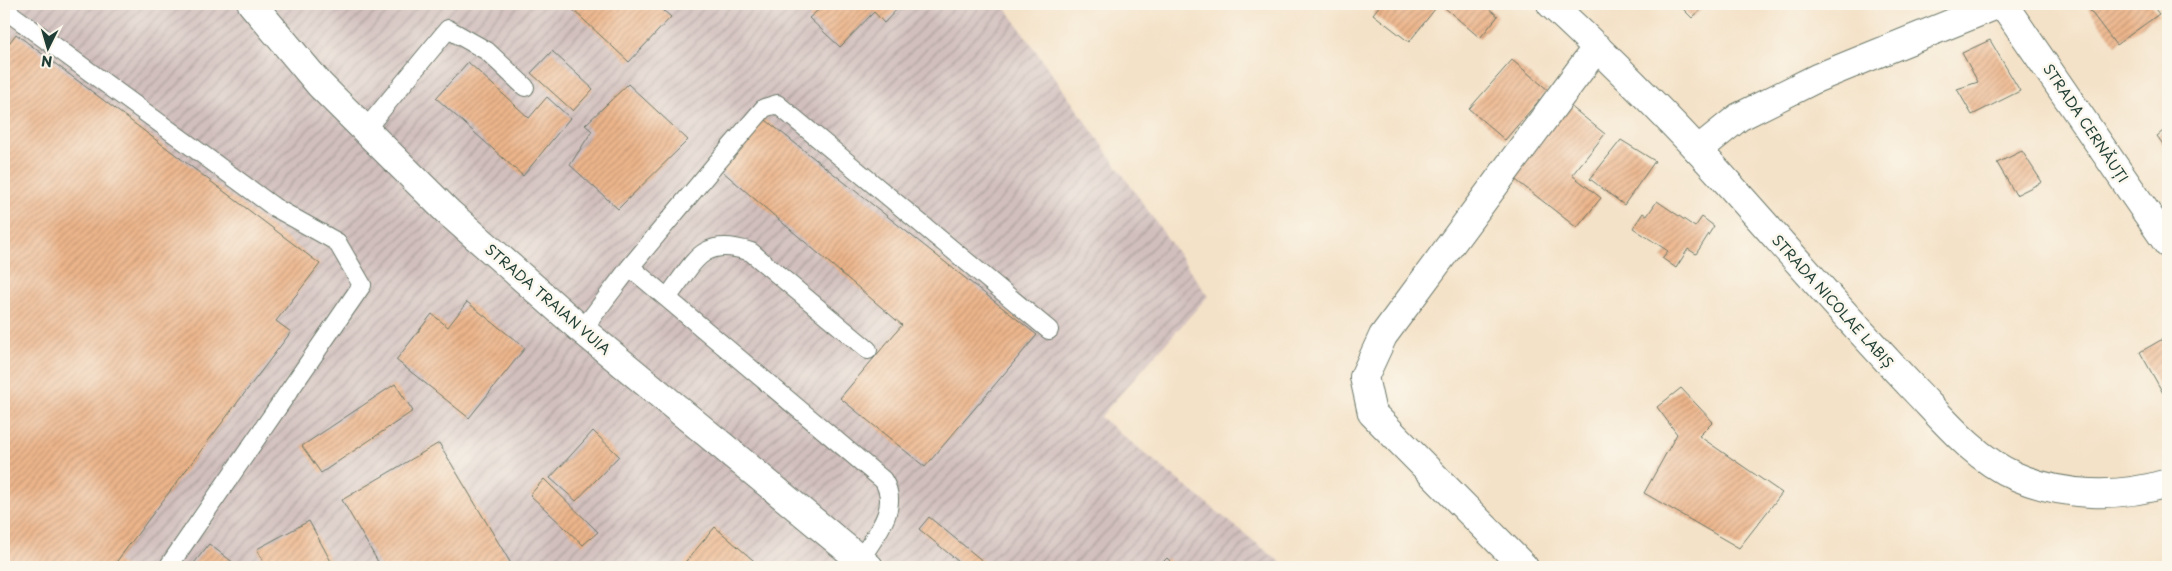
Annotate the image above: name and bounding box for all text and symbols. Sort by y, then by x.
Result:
north arrow [22,22,72,72]
text: N [40,51,53,72]
street label: STRADA CERNĂUȚI [2038,59,2134,187]
street label: STRADA NICOLAE LABIȘ [1767,230,1899,372]
street label: STRADA TRAIAN VUIA [481,239,615,360]

